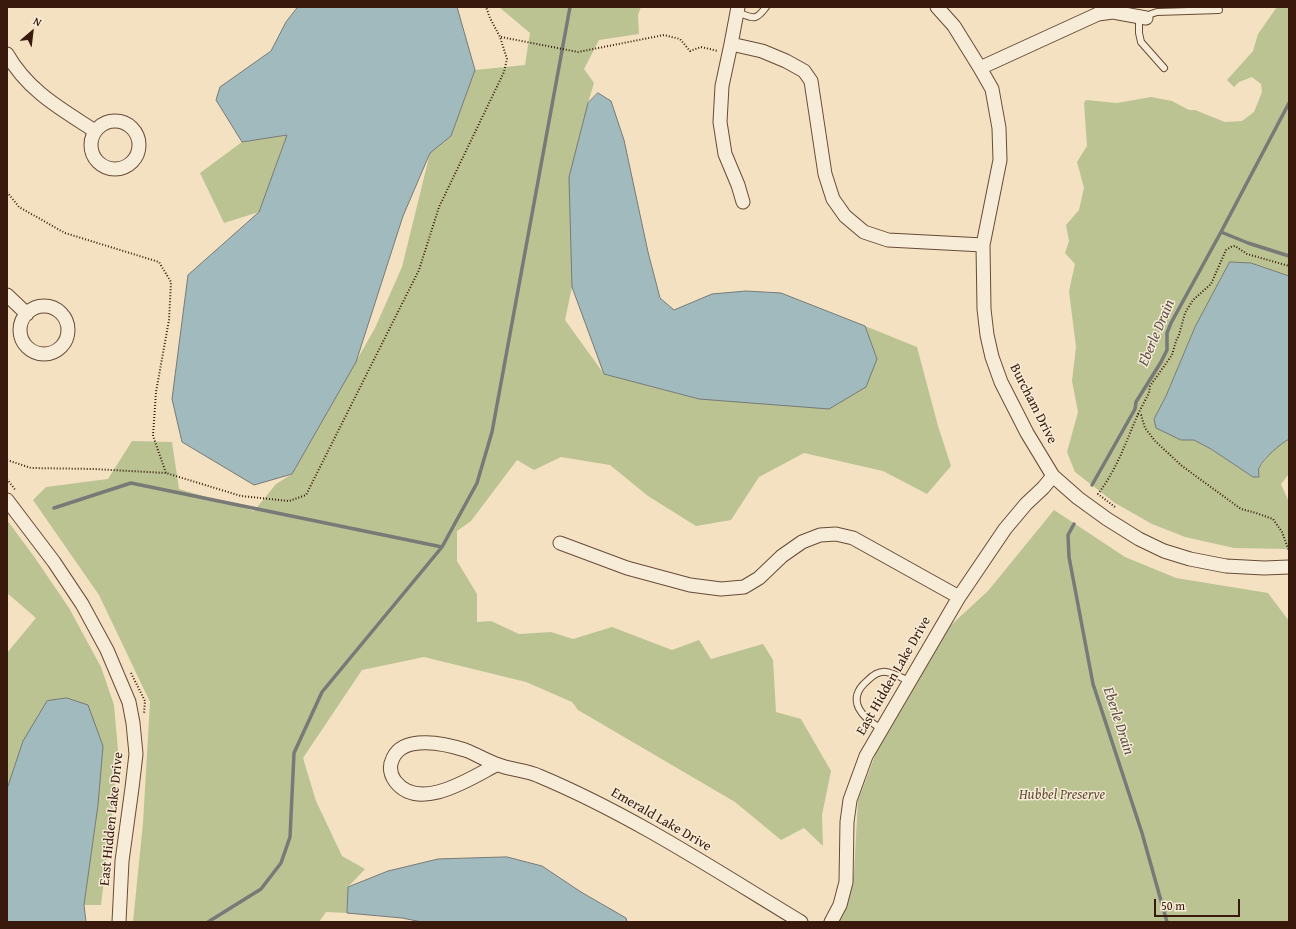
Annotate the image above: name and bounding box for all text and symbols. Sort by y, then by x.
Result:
north arrow [12,12,52,52]
text: N [31,13,45,30]
water label: Eberle Drain [1135,297,1179,369]
street label: Burcham Drive [1006,361,1060,447]
street label: East Hidden Lake Drive [853,614,935,738]
water label: Eberle Drain [1099,685,1137,757]
street label: East Hidden Lake Drive [97,751,127,887]
street label: Emerald Lake Drive [608,784,714,856]
park label: Hubbel Preserve [1019,787,1105,803]
scale bar [1156,891,1242,917]
text: 50 m [1161,897,1185,914]

